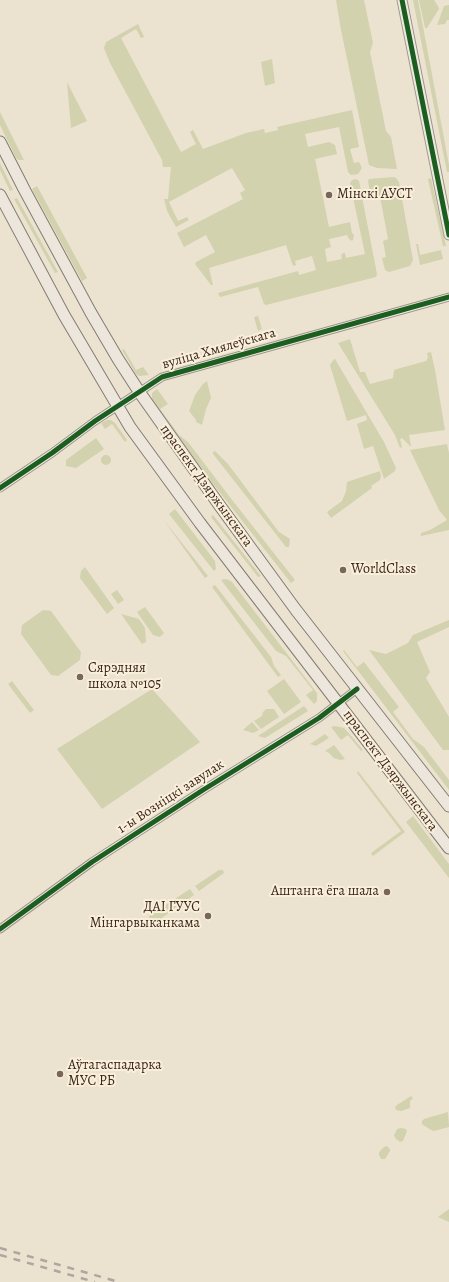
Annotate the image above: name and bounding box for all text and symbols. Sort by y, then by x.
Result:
place label: Мінскі АУСТ [337,187,413,203]
marker: Мінскі АУСТ [324,190,334,200]
street label: вуліца Хмялеўскага [160,325,278,373]
street label: праспект Дзяржынскага [156,422,256,550]
place label: WorldClass [351,562,416,578]
marker: WorldClass [338,565,348,575]
place label: Сярэдняя школа №105 [88,661,161,694]
marker: Сярэдняя школа №105 [75,672,85,682]
street label: праспект Дзяржынскага [339,707,441,835]
street label: 1-ы Возніцкі завулак [115,756,227,838]
place label: Аштанга ёга шала [271,884,379,900]
marker: Аштанга ёга шала [382,887,392,897]
place label: ДАІ ГУУС Мінгарвыканкама [90,900,200,932]
marker: ДАІ ГУУС Мінгарвыканкама [203,911,213,921]
place label: Аўтагаспадарка МУС РБ [68,1058,162,1090]
marker: Аўтагаспадарка МУС РБ [55,1069,65,1079]

